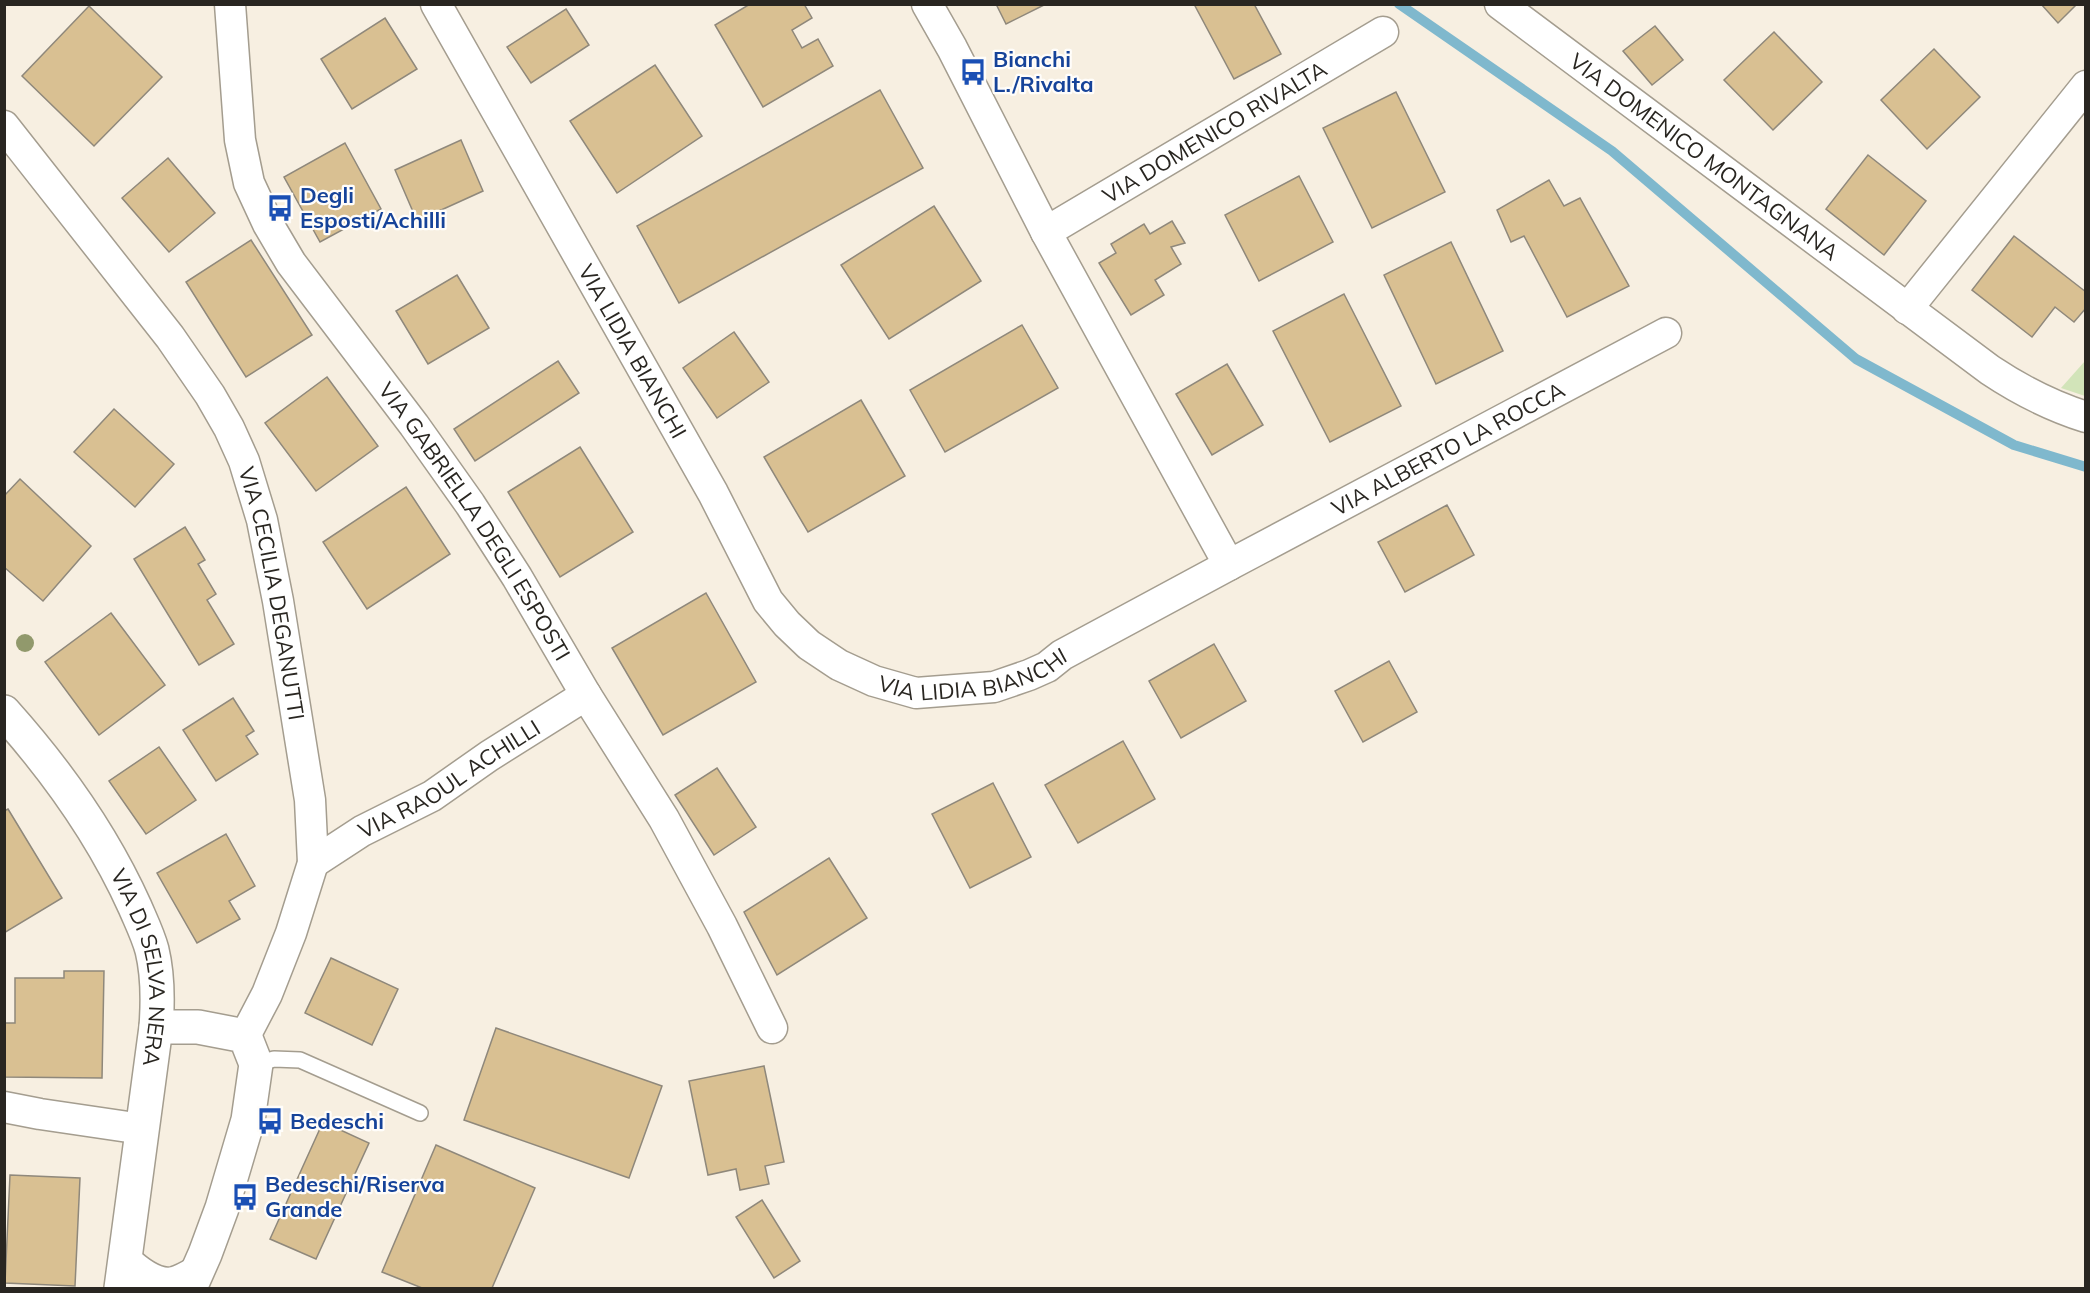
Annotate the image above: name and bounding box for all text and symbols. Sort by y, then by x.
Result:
place label: Bianchi L./Rivalta [993,45,1094,98]
street label: VIA DOMENICO MONTAGNANA [1564,47,1844,266]
street label: VIA DOMENICO RIVALTA [1097,55,1332,209]
bus stop icon: Bianchi L./Rivalta [958,57,988,87]
place label: Degli Esposti/Achilli [300,181,446,234]
bus stop icon: Degli Esposti/Achilli [265,193,295,223]
street label: VIA LIDIA BIANCHI [572,259,693,443]
street label: VIA ALBERTO LA ROCCA [1327,375,1569,522]
street label: VIA GABRIELLA DEGLI ESPOSTI [372,376,577,666]
street label: VIA CECILIA DEGANUTTI [233,463,311,722]
street label: VIA LIDIA BIANCHI [875,641,1071,707]
street label: VIA RAOUL ACHILLI [354,714,545,845]
street label: VIA DI SELVA NERA [105,864,171,1068]
bus stop icon: Bedeschi [255,1106,285,1136]
place label: Bedeschi [290,1107,384,1135]
place label: Bedeschi/Riserva Grande [265,1170,445,1223]
bus stop icon: Bedeschi/Riserva Grande [230,1182,260,1212]

